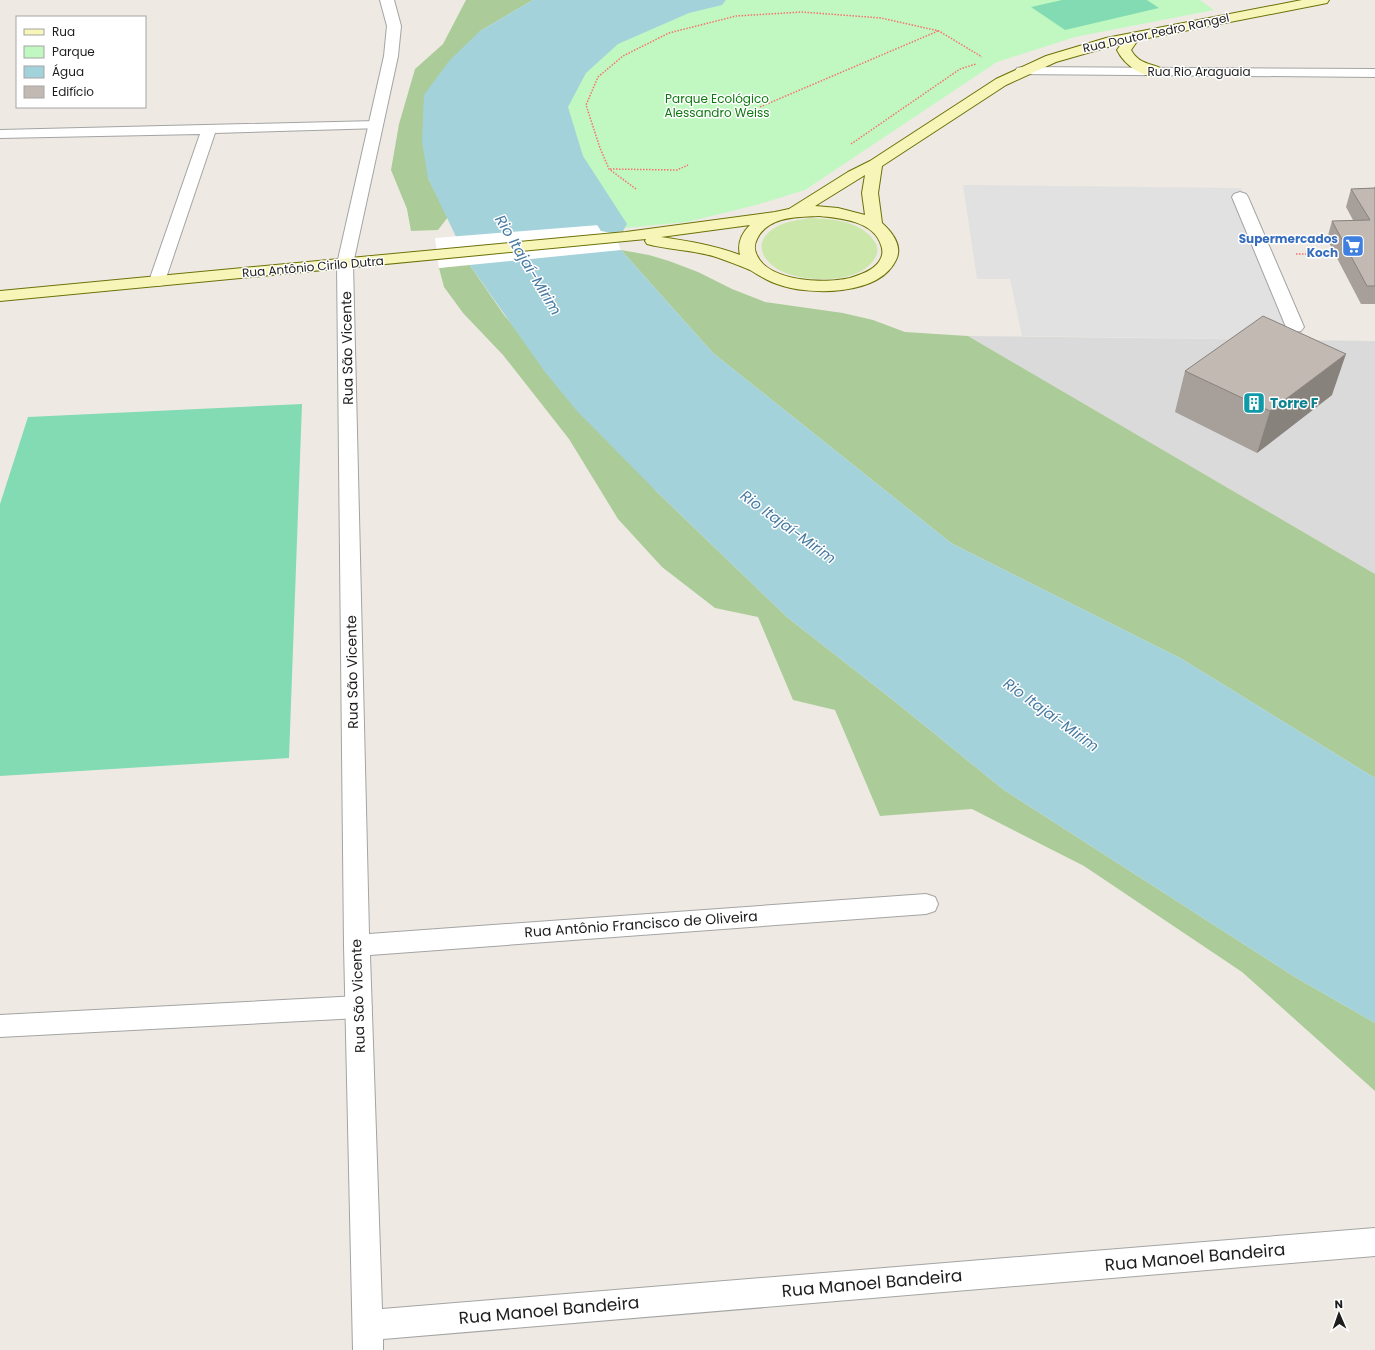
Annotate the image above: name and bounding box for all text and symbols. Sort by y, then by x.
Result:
street label: Rua Doutor Pedro Rangel [1081,9,1231,56]
legend [16,16,146,108]
text: Rua [52,23,75,40]
text: Parque [52,43,95,60]
text: Água [52,63,84,80]
street label: Rua Rio Araguaia [1147,63,1251,80]
text: Edifício [52,83,94,100]
park label: Parque Ecológico Alessandro Weiss [665,90,769,121]
water label: Rio Itajaí-Mirim [490,211,567,319]
place label: Supermercados Koch [1239,230,1338,261]
supermarket icon: Supermercados Koch [1340,233,1366,259]
street label: Rua Antônio Cirilo Dutra [241,252,385,281]
street label: Rua São Vicente [336,291,358,405]
building icon: Torre F [1241,390,1267,416]
place label: Torre F [1270,393,1319,413]
water label: Rio Itajaí-Mirim [736,485,840,568]
street label: Rua São Vicente [341,615,363,729]
water label: Rio Itajaí-Mirim [999,673,1103,756]
street label: Rua Antônio Francisco de Oliveira [524,906,758,942]
street label: Rua São Vicente [346,938,370,1053]
street label: Rua Manoel Bandeira [1104,1237,1286,1277]
street label: Rua Manoel Bandeira [781,1263,963,1303]
street label: Rua Manoel Bandeira [458,1290,640,1330]
north arrow [1319,1294,1359,1334]
text: N [1334,1296,1343,1312]

